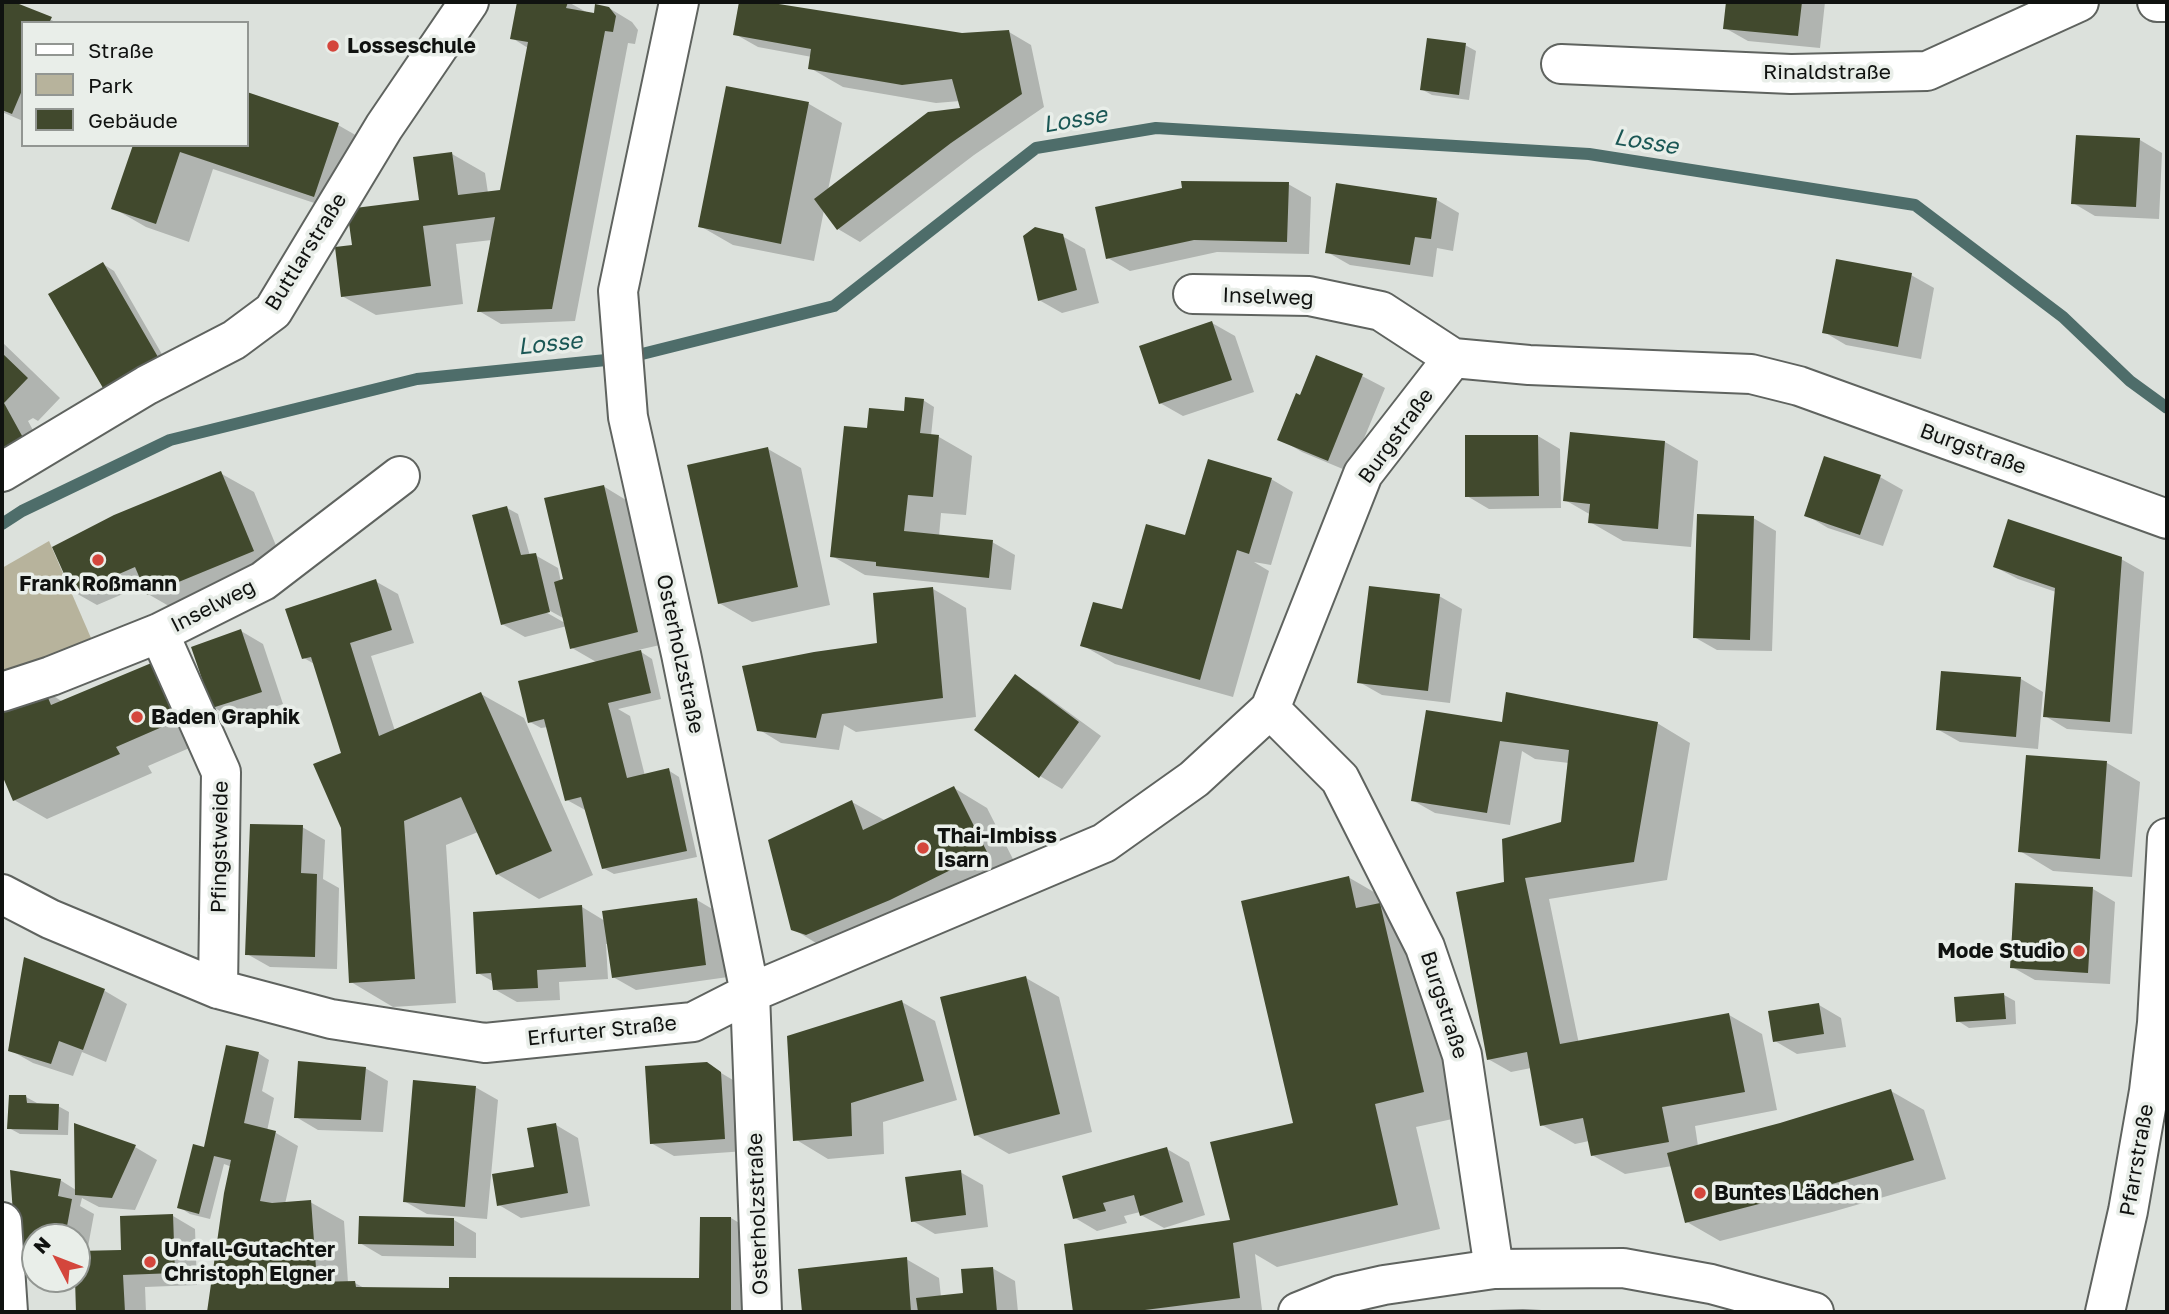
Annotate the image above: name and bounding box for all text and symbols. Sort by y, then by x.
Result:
legend [21,21,248,147]
place label: Losseschule [347,33,476,59]
text: Straße [88,37,154,63]
marker: Losseschule [325,38,341,54]
street label: Rinaldstraße [1763,59,1891,85]
text: Park [88,72,133,98]
water label: Losse [1041,101,1109,139]
text: Gebäude [88,107,178,133]
water label: Losse [1612,123,1680,161]
street label: Buttlarstraße [260,189,352,315]
street label: Inselweg [1222,283,1314,311]
water label: Losse [517,327,583,361]
street label: Burgstraße [1353,384,1439,488]
street label: Burgstraße [1916,418,2030,480]
marker: Frank Roßmann [90,552,106,568]
place label: Frank Roßmann [19,571,177,597]
street label: Osterholzstraße [651,572,709,736]
street label: Inselweg [167,574,259,638]
place label: Baden Graphik [151,704,300,730]
marker: Baden Graphik [129,709,145,725]
street label: Pfingstweide [206,781,234,913]
place label: Thai-Imbiss Isarn [937,823,1057,873]
marker: Thai-Imbiss Isarn [915,840,931,856]
place label: Mode Studio [1937,938,2065,964]
marker: Mode Studio [2071,943,2087,959]
street label: Burgstraße [1415,948,1473,1062]
street label: Erfurter Straße [526,1011,678,1051]
street label: Pfarrstraße [2115,1102,2159,1218]
street label: Osterholzstraße [743,1132,773,1296]
place label: Buntes Lädchen [1714,1180,1879,1206]
marker: Buntes Lädchen [1692,1185,1708,1201]
north arrow [21,1223,91,1293]
text: N [28,1232,55,1258]
place label: Unfall-Gutachter Christoph Elgner [164,1237,335,1287]
marker: Unfall-Gutachter Christoph Elgner [142,1254,158,1270]

